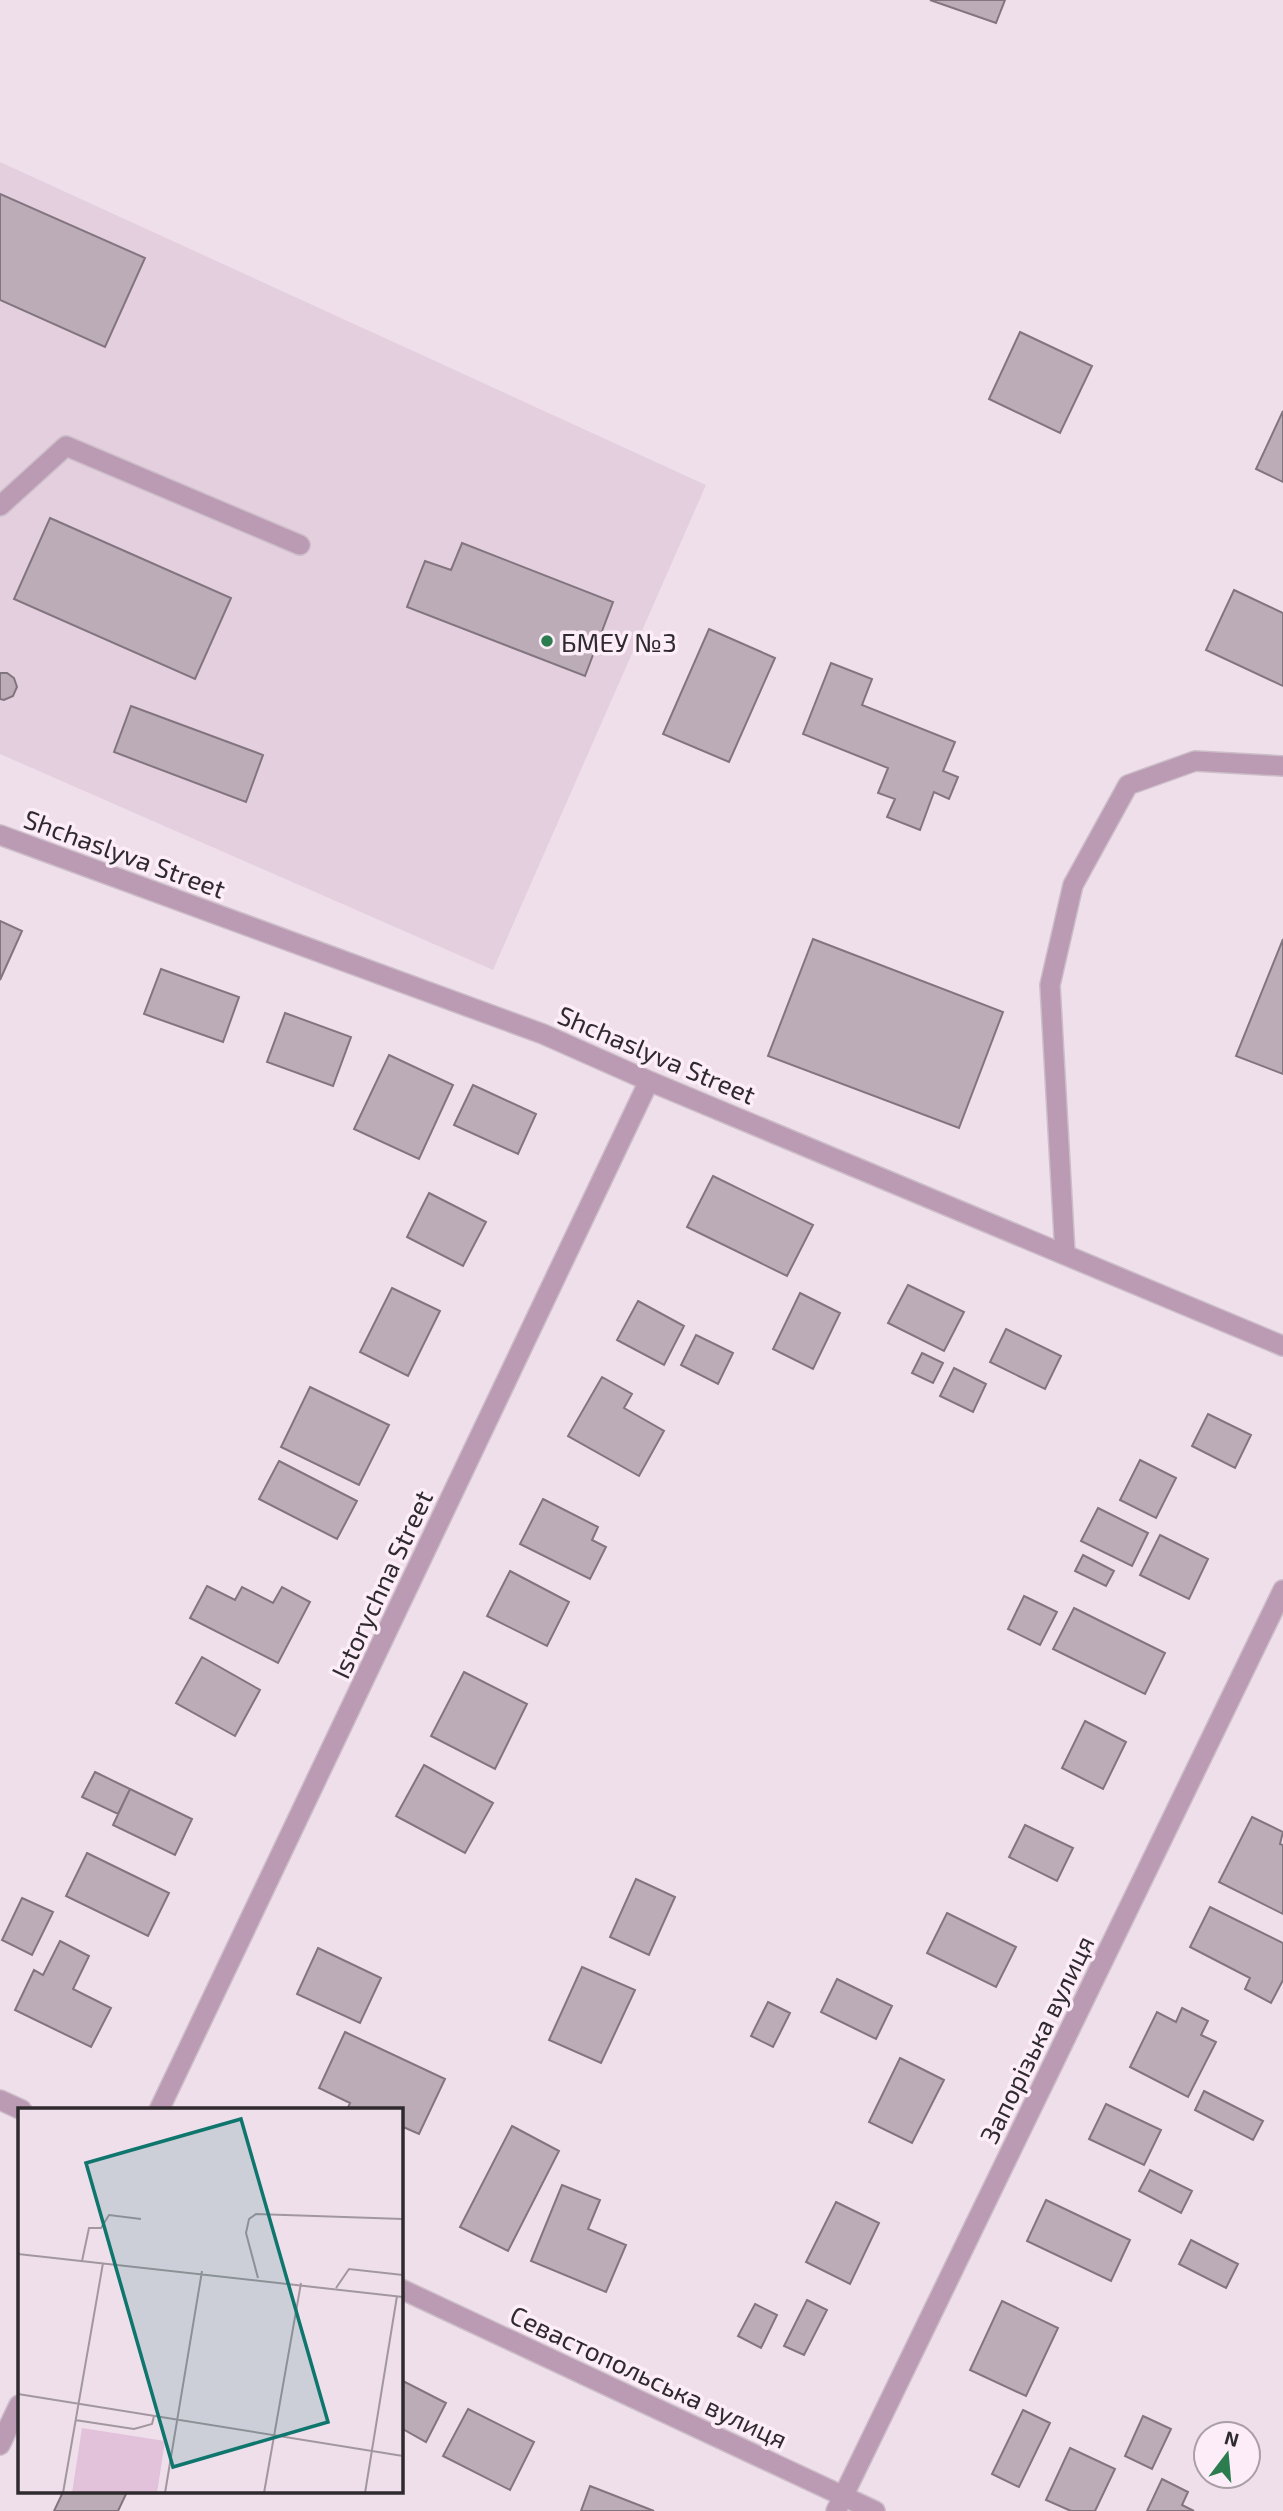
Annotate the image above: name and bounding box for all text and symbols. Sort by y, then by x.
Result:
place label: БМЕУ №3 [561,626,677,657]
marker: БМЕУ №3 [539,633,555,649]
street label: Shchaslyva Street [20,802,230,904]
street label: Shchaslyva Street [553,998,761,1110]
street label: Istorychna Street [324,1485,438,1683]
street label: Запорізька вулиця [972,1930,1101,2148]
inset map [18,2108,402,2494]
street label: Севастопольська вулиця [505,2298,792,2455]
north arrow [1192,2420,1262,2490]
text: N [1222,2425,1242,2451]

